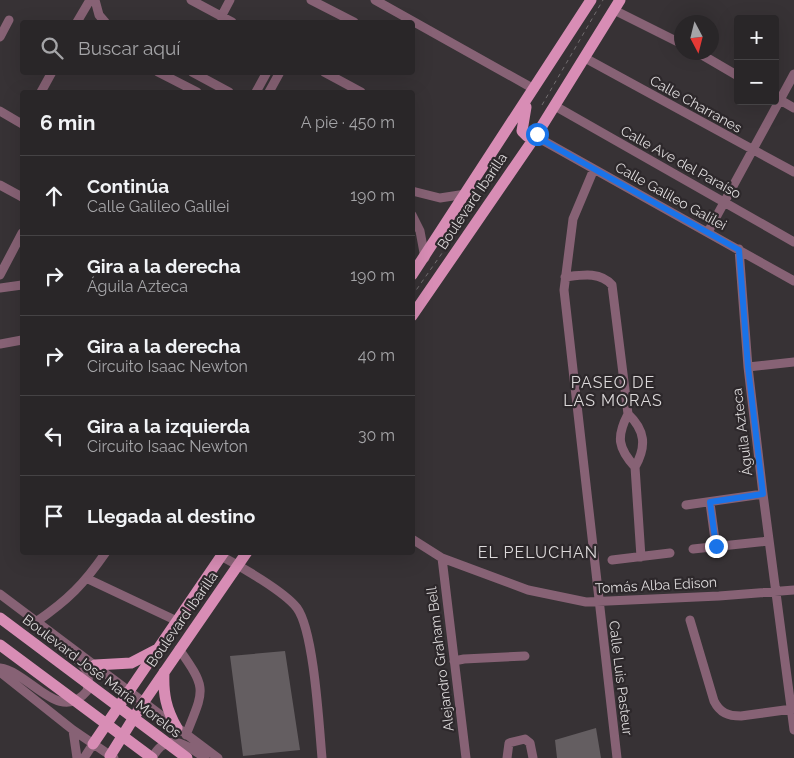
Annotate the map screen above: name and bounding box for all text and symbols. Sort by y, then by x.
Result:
north arrow [674,15,719,60]
map controls [734,15,779,105]
button: + [734,15,779,60]
search box [20,20,415,75]
icon: search [38,34,66,62]
text: Buscar aquí [78,37,180,59]
button: − [734,60,779,105]
street label: Calle Charranes [647,72,745,136]
text: 6 min [40,110,95,135]
text: A pie · 450 m [301,113,395,132]
street label: Calle Ave del Paraíso [618,122,744,202]
route start [526,123,549,146]
street label: Boulevard Ibarilla [434,150,510,252]
street label: Calle Galileo Galilei [613,159,729,233]
text: Continúa [87,175,169,197]
icon: ahead [40,182,68,210]
text: 190 m [350,186,395,205]
text: Calle Galileo Galilei [87,197,229,216]
text: Gira a la derecha [87,255,241,277]
icon: right [40,262,68,290]
text: 190 m [350,266,395,285]
text: Águila Azteca [87,277,188,296]
text: Gira a la derecha [87,335,241,357]
icon: right [40,342,68,370]
text: 40 m [358,346,395,365]
text: Circuito Isaac Newton [87,357,248,376]
district label: PASEO DE LAS MORAS [563,373,663,410]
street label: Águila Azteca [728,387,755,477]
text: Gira a la izquierda [87,415,250,437]
icon: left [40,422,68,450]
text: 30 m [358,426,395,445]
text: Circuito Isaac Newton [87,437,248,456]
icon: arrive [40,502,68,530]
text: Llegada al destino [87,505,255,527]
route end [705,535,728,558]
district label: EL PELUCHAN [478,543,598,562]
street label: Boulevard Ibarilla [143,568,221,670]
street label: Tomás Alba Edison [595,574,717,596]
street label: Alejandro Graham Bell [423,586,457,732]
street label: Boulevard José María Morelos [20,611,185,741]
street label: Calle Luis Pasteur [606,620,636,736]

